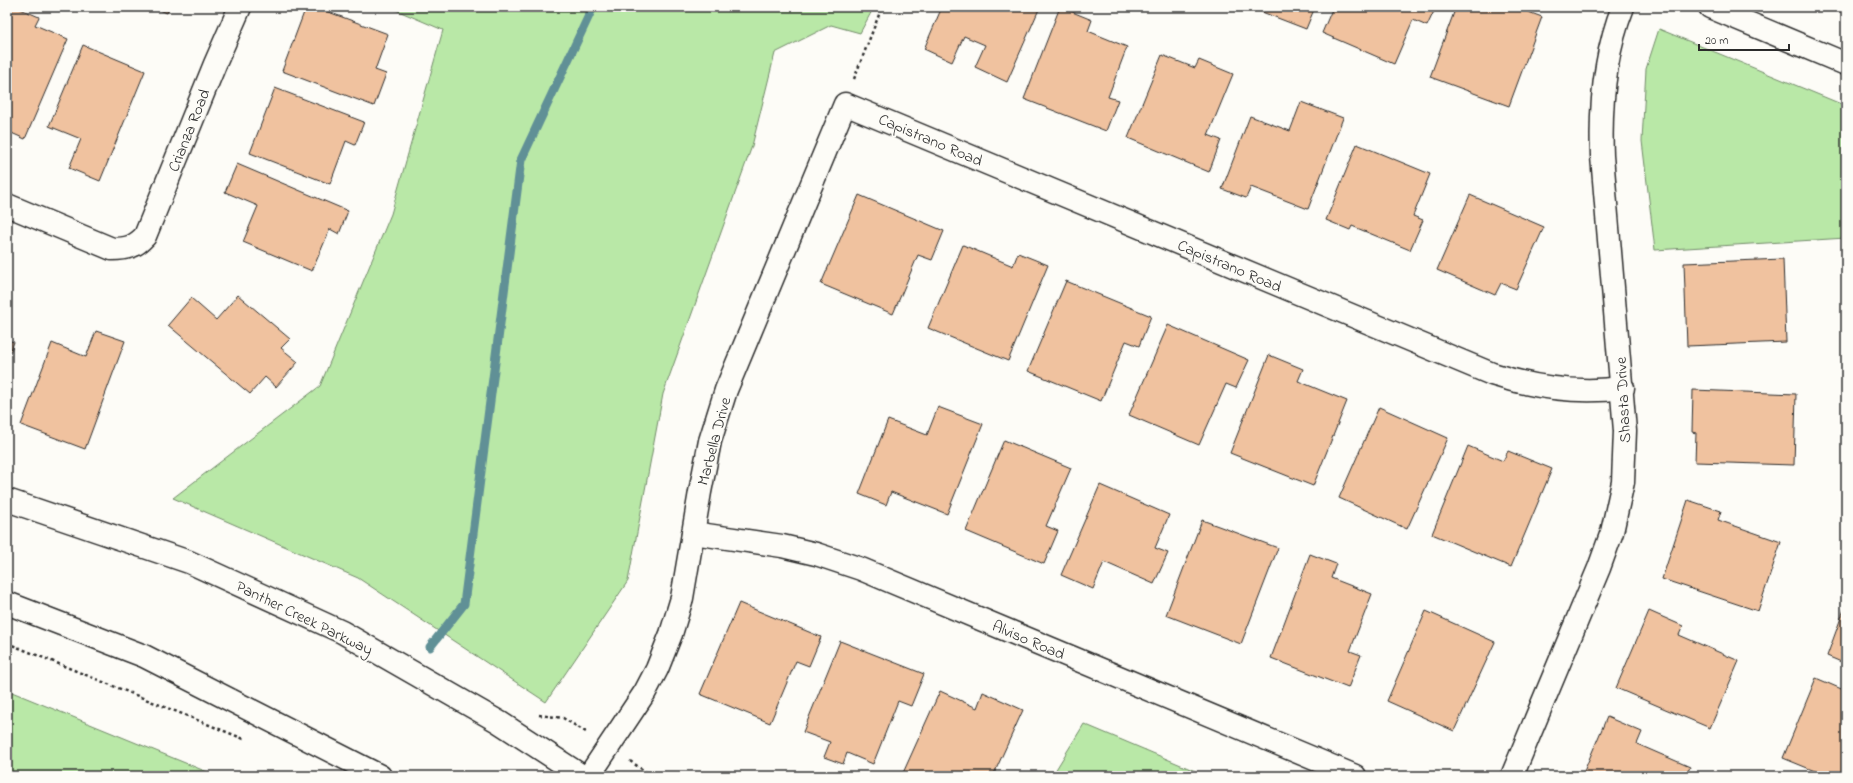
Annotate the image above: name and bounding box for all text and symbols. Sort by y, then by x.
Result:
scale bar [1699,26,1789,52]
text: 20 m [1705,32,1728,50]
street label: Crianza Road [162,86,217,176]
street label: Capistrano Road [874,108,986,174]
street label: Capistrano Road [1173,234,1285,300]
street label: Shasta Drive [1610,355,1638,444]
street label: Marbella Drive [692,394,738,488]
street label: Panther Creek Parkway [231,575,377,662]
street label: Alviso Road [988,615,1068,667]

